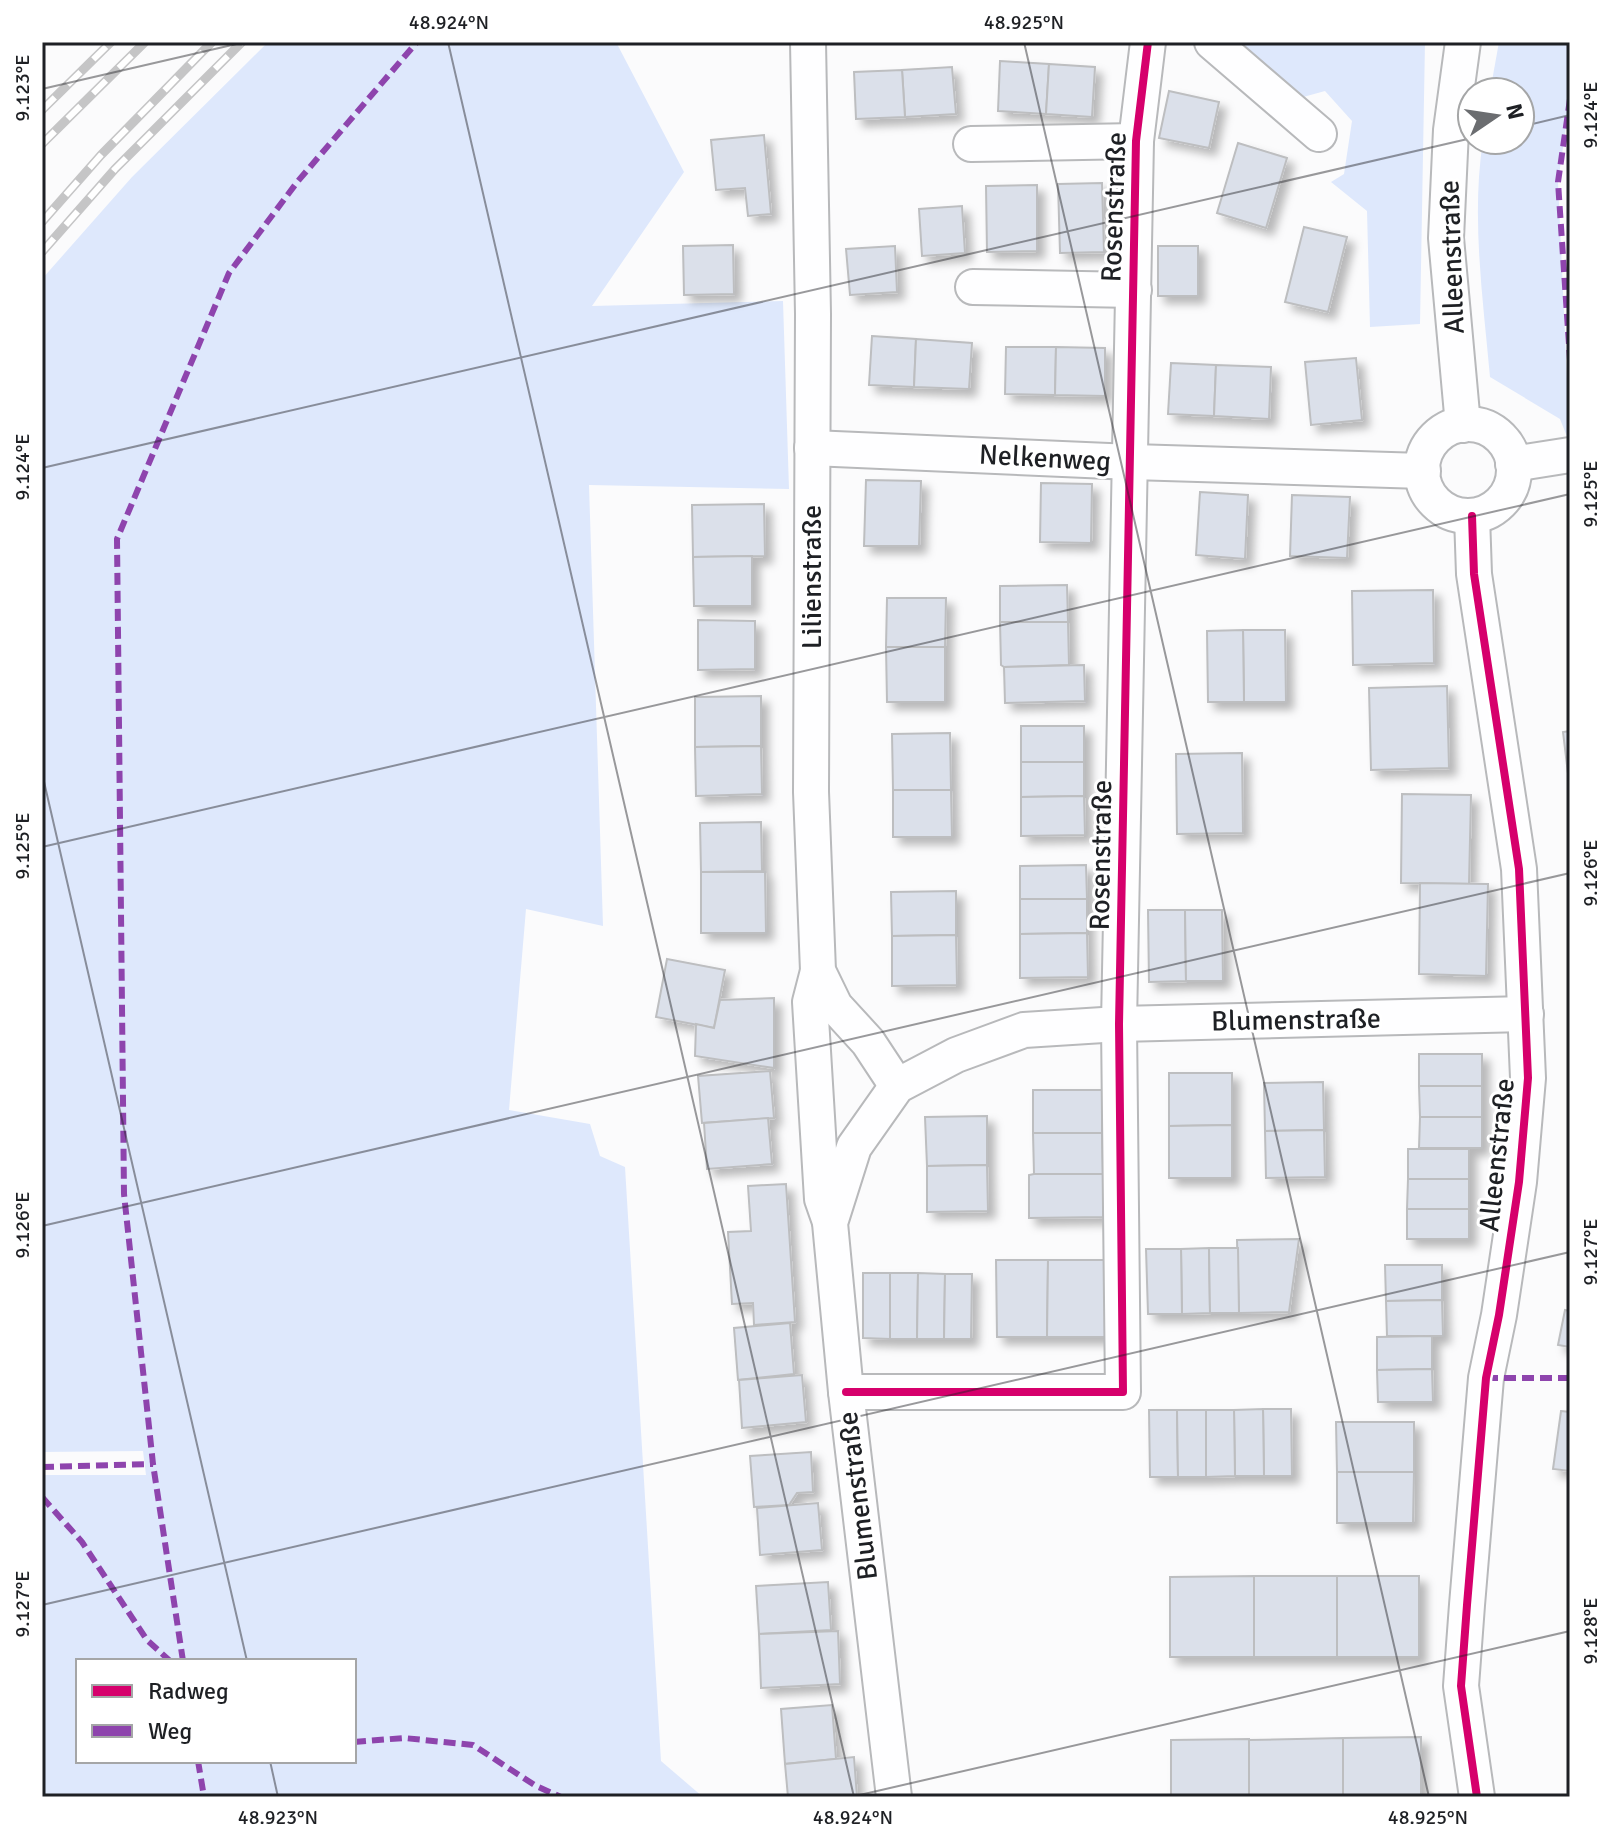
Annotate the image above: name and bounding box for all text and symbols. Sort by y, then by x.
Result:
text: 48.924°N [409,10,489,35]
text: 48.925°N [984,10,1064,35]
text: 9.123°E [10,54,35,122]
north arrow [1456,76,1536,156]
text: 9.124°E [1578,81,1603,149]
text: N [1500,101,1530,122]
street label: Rosenstraße [1094,131,1134,283]
street label: Alleenstraße [1432,179,1472,335]
text: 9.124°E [10,433,35,501]
street label: Nelkenweg [978,438,1112,478]
text: 9.125°E [1578,460,1603,528]
street label: Lilienstraße [795,505,829,649]
street label: Rosenstraße [1083,779,1119,931]
text: 9.125°E [10,812,35,880]
text: 9.126°E [1578,839,1603,907]
street label: Blumenstraße [1211,1002,1381,1038]
street label: Alleenstraße [1472,1077,1522,1233]
text: 9.126°E [10,1191,35,1259]
text: 9.127°E [1578,1218,1603,1286]
street label: Blumenstraße [831,1410,885,1582]
text: 9.127°E [10,1570,35,1638]
text: 9.128°E [1578,1597,1603,1665]
legend [76,1659,356,1763]
text: Radweg [148,1676,229,1706]
text: Weg [148,1716,192,1746]
text: 48.923°N [238,1805,318,1830]
text: 48.924°N [813,1805,893,1830]
text: 48.925°N [1388,1805,1468,1830]

